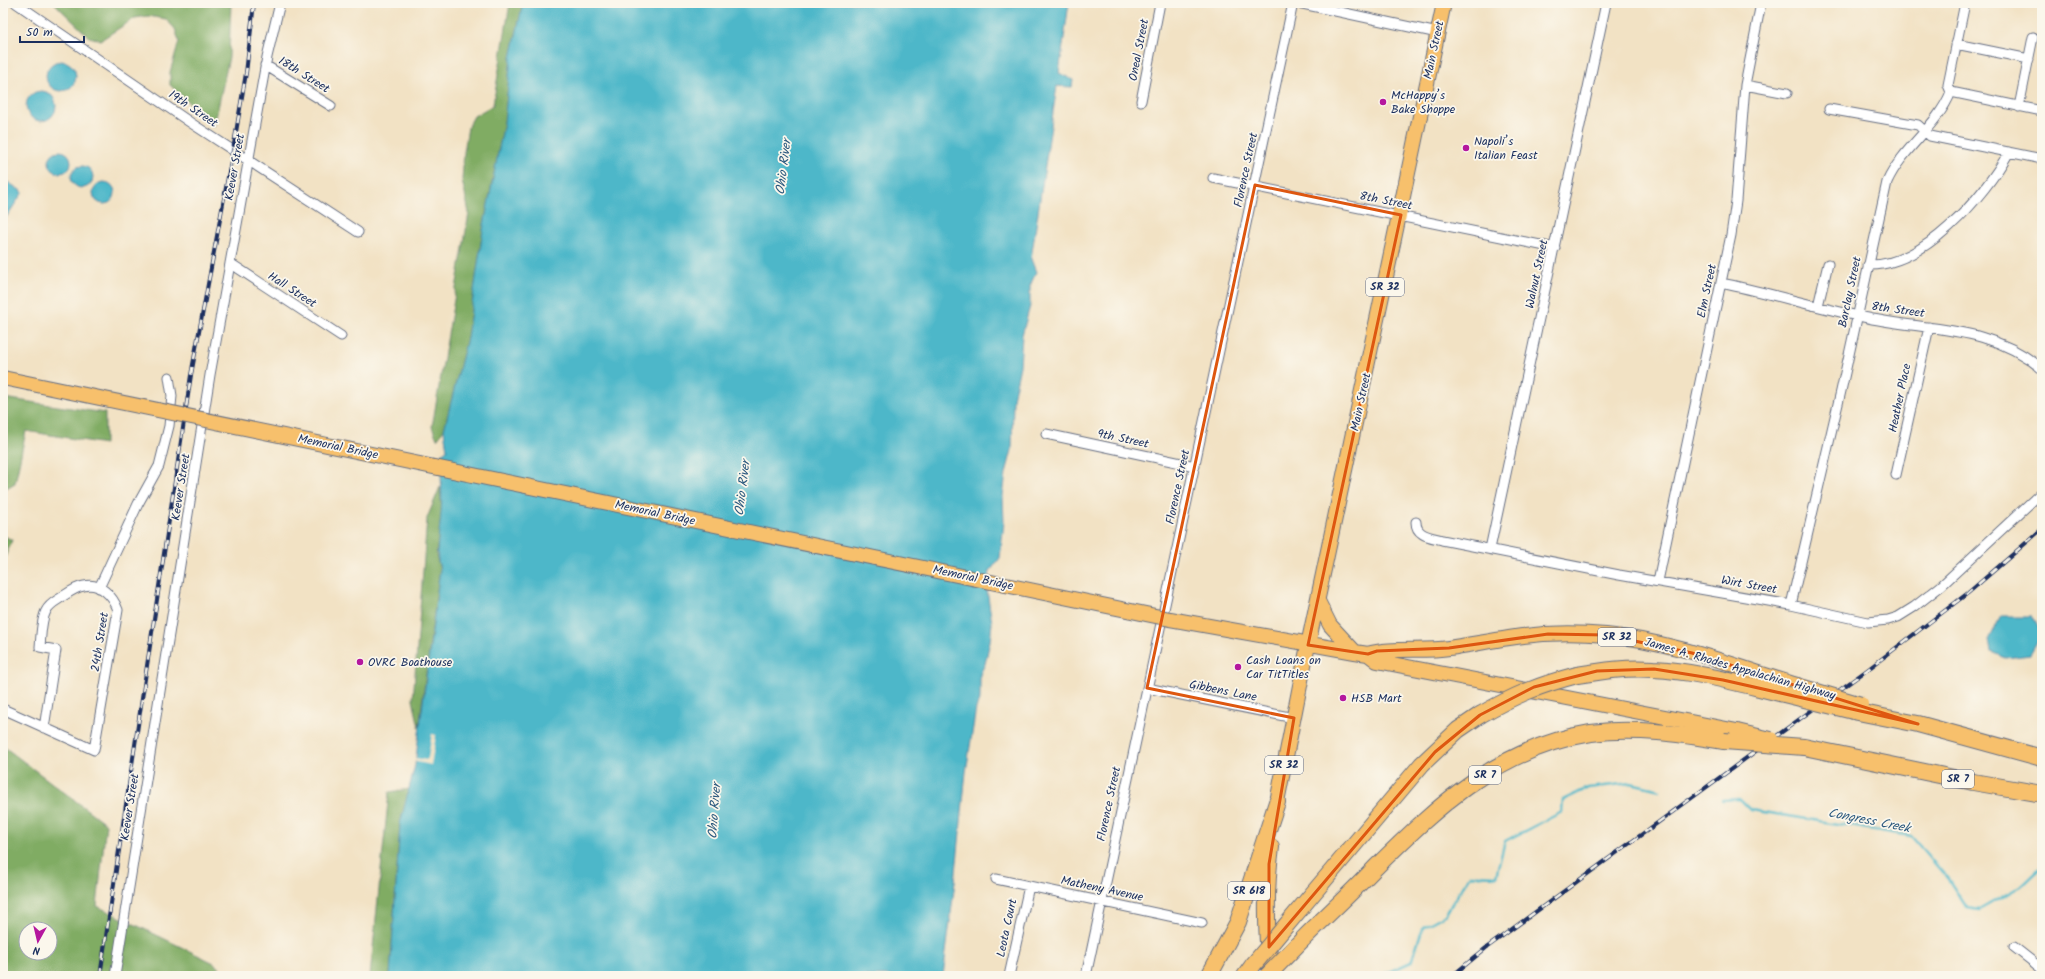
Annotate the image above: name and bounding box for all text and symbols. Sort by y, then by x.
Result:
street label: Oneal Street [1124,17,1154,83]
scale bar [20,18,84,44]
street label: Main Street [1419,19,1450,81]
text: 50 m [26,23,53,42]
street label: 18th Street [275,52,334,98]
street label: 19th Street [164,85,222,133]
place label: McHappy’s Bake Shoppe [1391,86,1456,119]
marker: McHappy’s Bake Shoppe [1378,97,1388,107]
street label: Florence Street [1229,130,1263,209]
street label: Keever Street [220,132,250,202]
place label: Napoli’s Italian Feast [1474,132,1538,165]
water label: Ohio River [770,136,798,196]
marker: Napoli’s Italian Feast [1461,143,1471,153]
street label: 8th Street [1358,187,1414,216]
street label: Walnut Street [1520,237,1554,310]
street label: Barclay Street [1833,254,1867,329]
street label: Elm Street [1692,262,1722,320]
street label: Hall Street [264,267,320,313]
road number: SR 32 [1366,278,1404,296]
street label: 8th Street [1870,297,1926,323]
street label: Heather Place [1883,361,1917,434]
street label: Main Street [1346,371,1377,433]
street label: 9th Street [1096,424,1151,454]
street label: Memorial Bridge [296,429,380,465]
street label: Florence Street [1161,447,1195,526]
street label: Keever Street [166,452,196,522]
water label: Ohio River [729,457,757,517]
street label: Memorial Bridge [613,495,697,531]
street label: Memorial Bridge [931,560,1015,596]
street label: Wirt Street [1720,571,1779,599]
street label: 24th Street [86,611,114,673]
road number: SR 32 [1598,628,1636,646]
street label: James A. Rhodes Appalachian Highway [1642,633,1838,706]
place label: Cash Loans on Car TitTitles [1246,651,1321,684]
place label: OVRC Boathouse [368,653,453,672]
marker: OVRC Boathouse [355,657,365,667]
marker: Cash Loans on Car TitTitles [1233,662,1243,672]
street label: Gibbens Lane [1188,675,1259,707]
place label: HSB Mart [1351,689,1402,708]
marker: HSB Mart [1338,693,1348,703]
road number: SR 32 [1265,756,1303,774]
street label: Florence Street [1092,764,1126,843]
road number: SR 7 [1469,766,1501,784]
road number: SR 7 [1942,770,1974,788]
street label: Keever Street [115,772,145,842]
water label: Ohio River [703,780,728,839]
water label: Congress Creek [1826,803,1914,840]
street label: Matheny Avenue [1059,871,1146,907]
road number: SR 618 [1228,882,1270,900]
street label: Leota Court [992,897,1023,959]
north arrow [18,921,58,961]
text: N [32,941,41,959]

